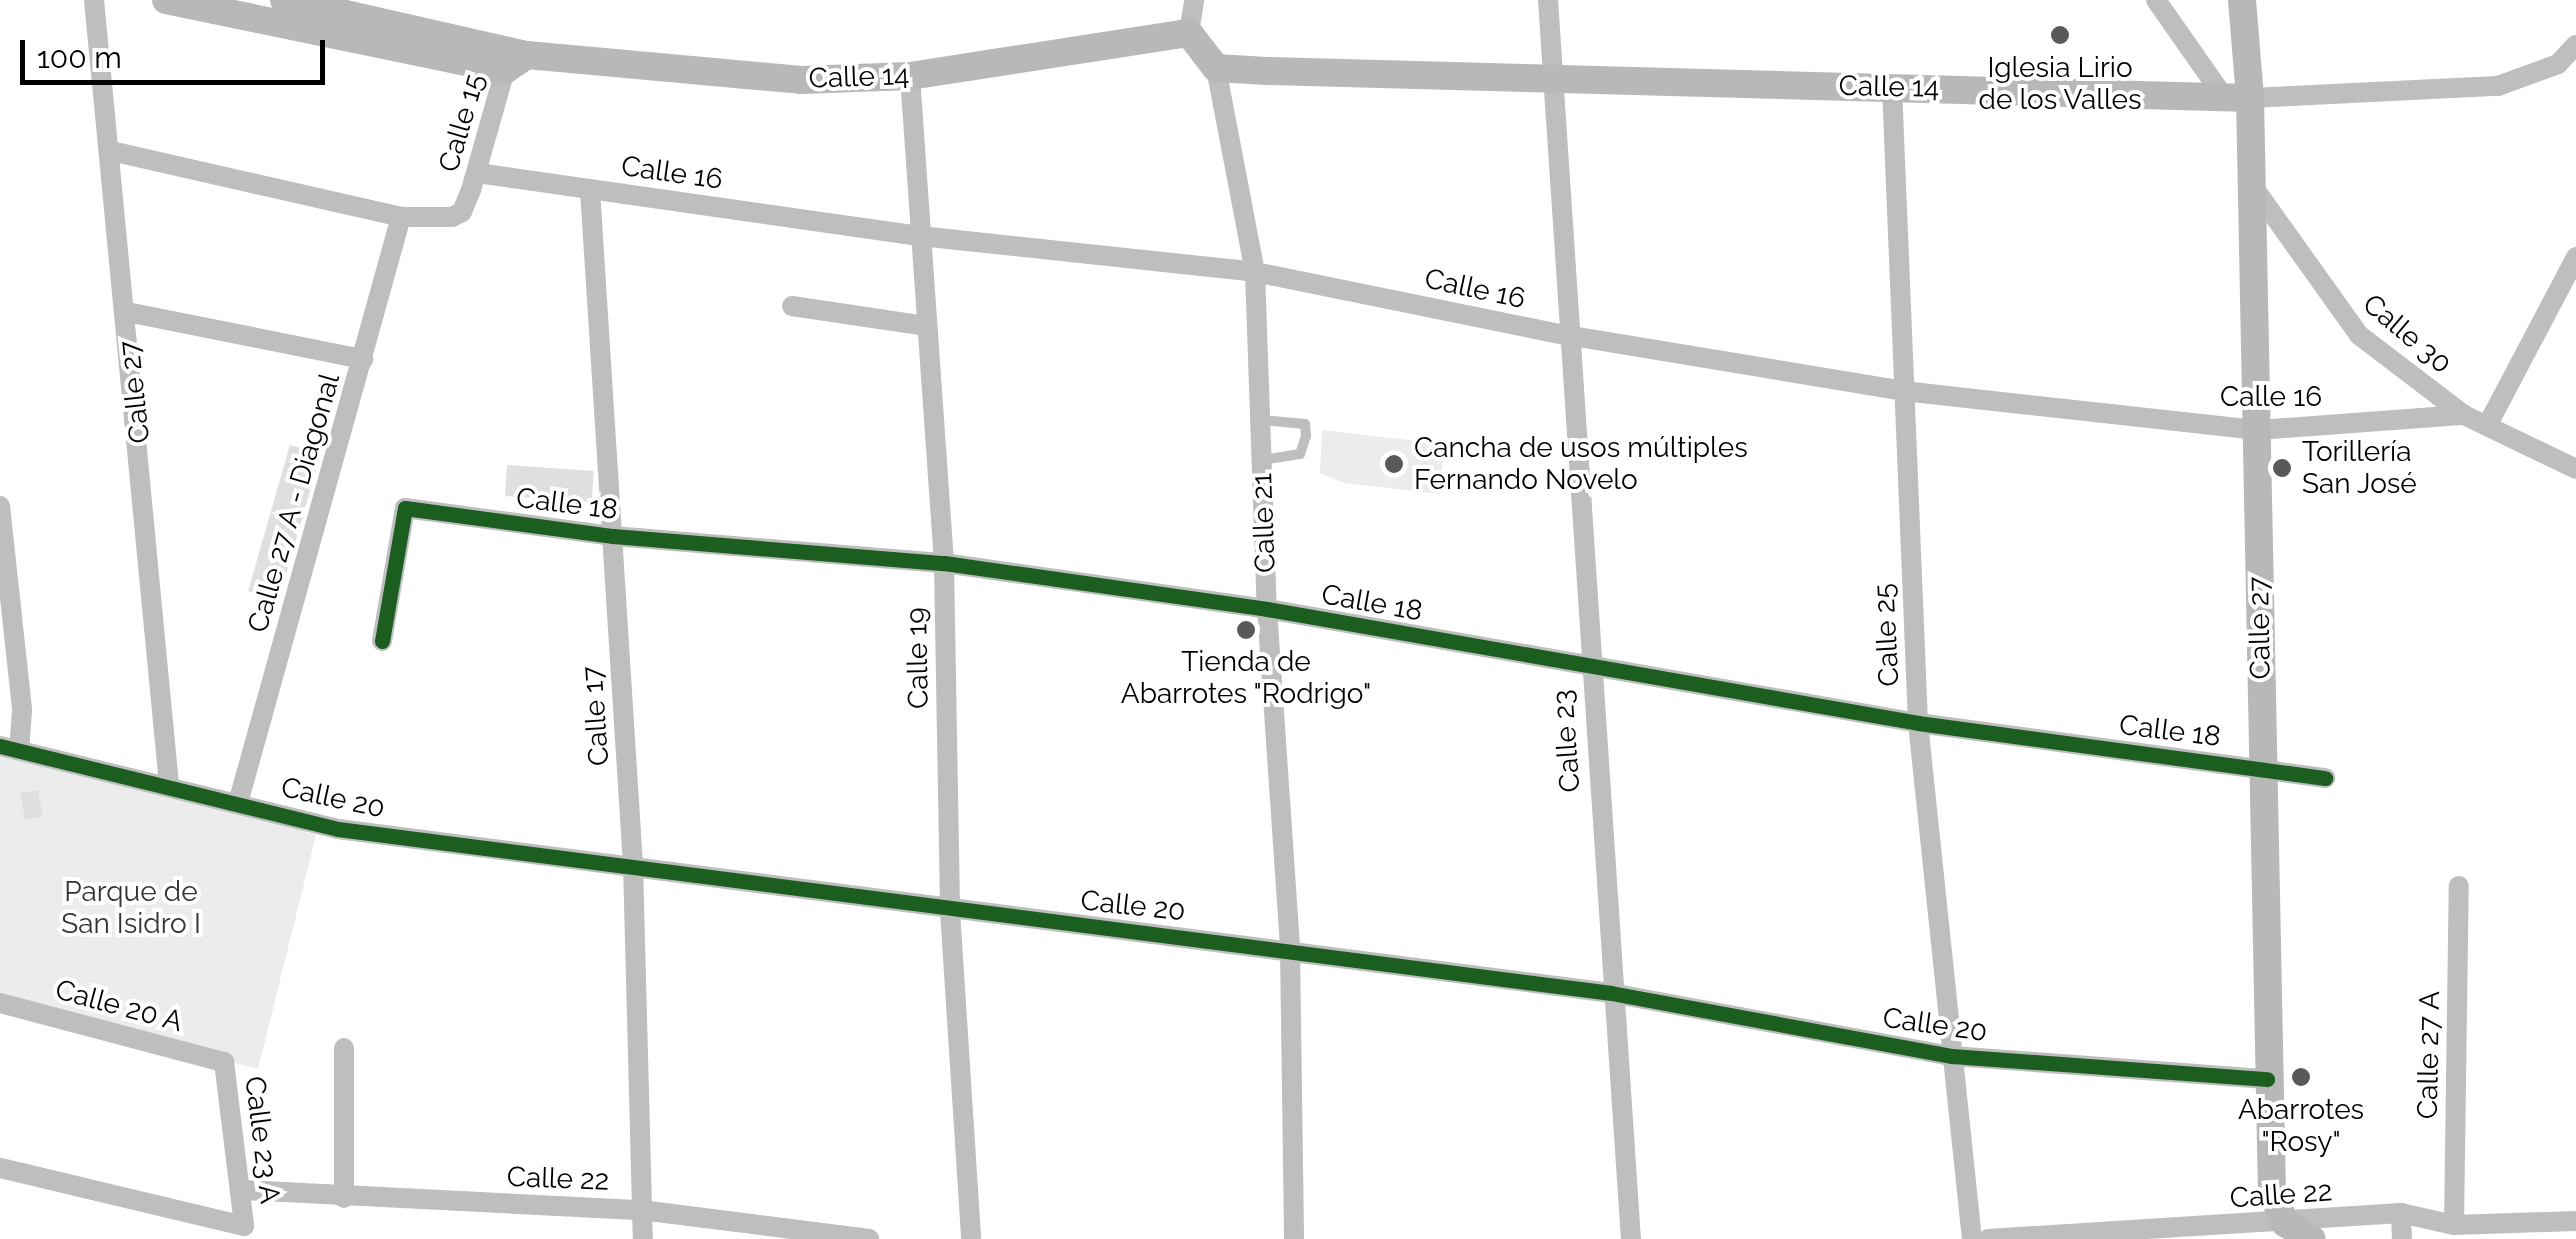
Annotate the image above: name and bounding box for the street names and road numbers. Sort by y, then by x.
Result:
street label: Calle 14 [808,58,910,96]
street label: Calle 14 [1838,69,1940,105]
street label: Calle 15 [432,70,492,176]
street label: Calle 16 [619,149,725,197]
street label: Calle 16 [1422,262,1528,316]
street label: Calle 30 [2356,287,2458,381]
street label: Calle 27 [113,339,157,445]
street label: Calle 27 A - Diagonal [241,369,347,637]
street label: Calle 16 [2220,380,2322,414]
street label: Calle 21 [1245,473,1283,573]
street label: Calle 18 [514,481,620,527]
street label: Calle 27 [2242,576,2278,680]
street label: Calle 18 [1319,578,1425,628]
street label: Calle 25 [1868,583,1906,687]
street label: Calle 19 [900,607,936,709]
street label: Calle 17 [576,665,616,767]
street label: Calle 23 [1547,689,1587,793]
street label: Calle 18 [2117,708,2223,754]
street label: Calle 20 [278,771,388,825]
street label: Calle 20 [1079,884,1187,928]
street label: Calle 20 A [51,973,187,1039]
street label: Calle 27 A [2411,990,2447,1120]
street label: Calle 20 [1881,1001,1989,1049]
street label: Calle 23 A [237,1074,287,1206]
street label: Calle 22 [506,1160,610,1198]
street label: Calle 22 [2229,1175,2333,1215]

